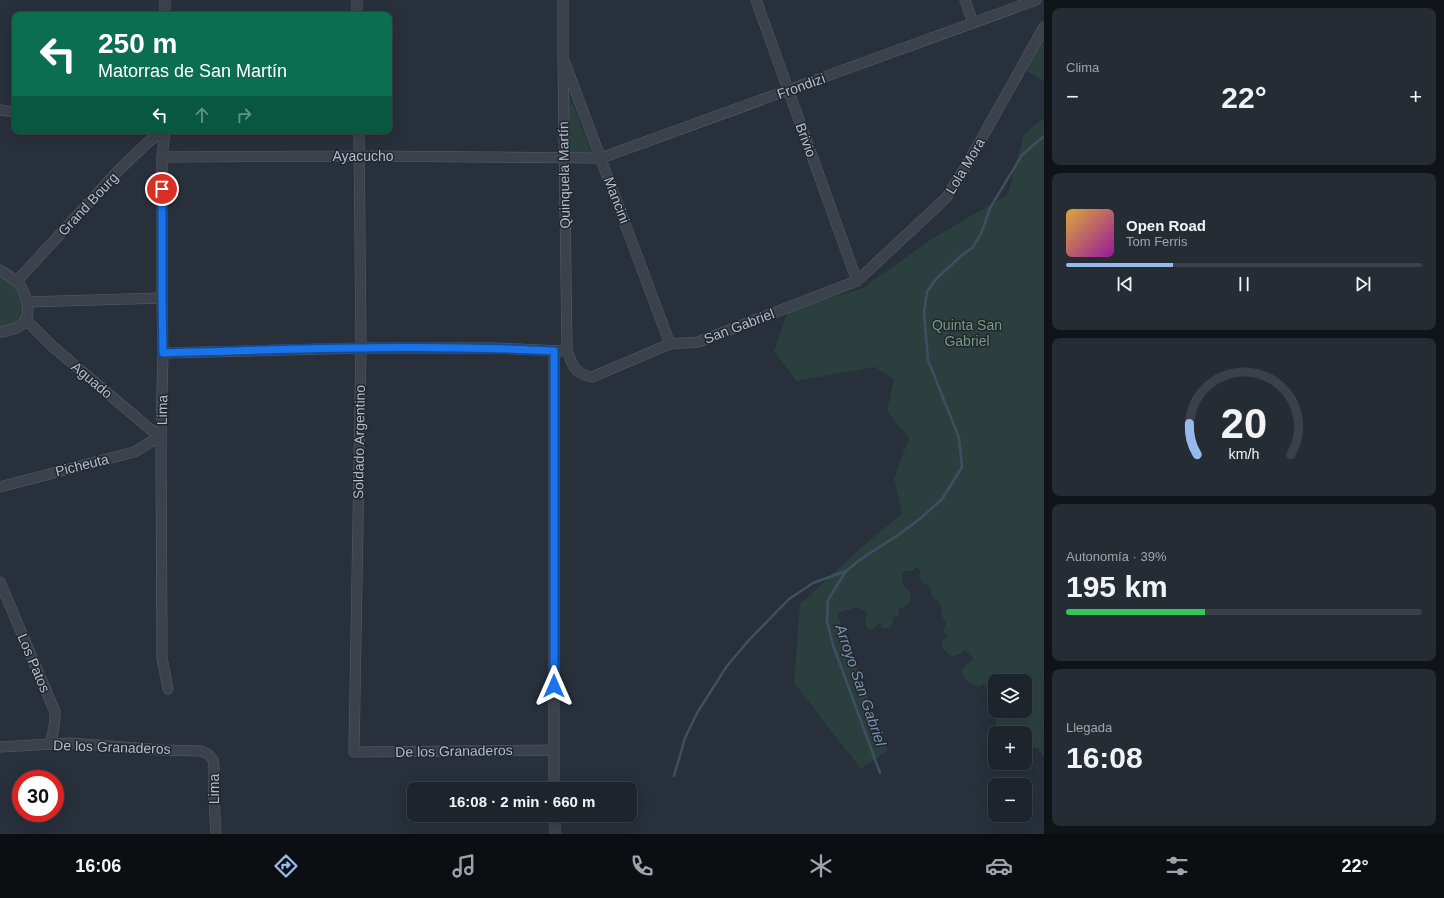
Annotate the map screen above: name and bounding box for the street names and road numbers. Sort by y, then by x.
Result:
street label: Frondizi [775,70,827,102]
street label: Quinquela Martín [555,121,573,229]
street label: Brivio [792,121,820,159]
street label: Lola Mora [942,135,988,197]
street label: Ayacucho [332,148,394,164]
street label: Grand Bourg [55,169,121,239]
street label: Mancini [601,175,633,225]
street label: San Gabriel [702,305,776,347]
street label: Aguado [68,358,116,402]
street label: Soldado Argentino [350,384,368,499]
street label: Lima [154,394,170,425]
street label: Picheuta [54,451,111,479]
street label: Los Patos [14,631,54,695]
street label: De los Granaderos [53,737,171,757]
street label: De los Granaderos [395,742,513,760]
street label: Lima [206,774,222,804]

